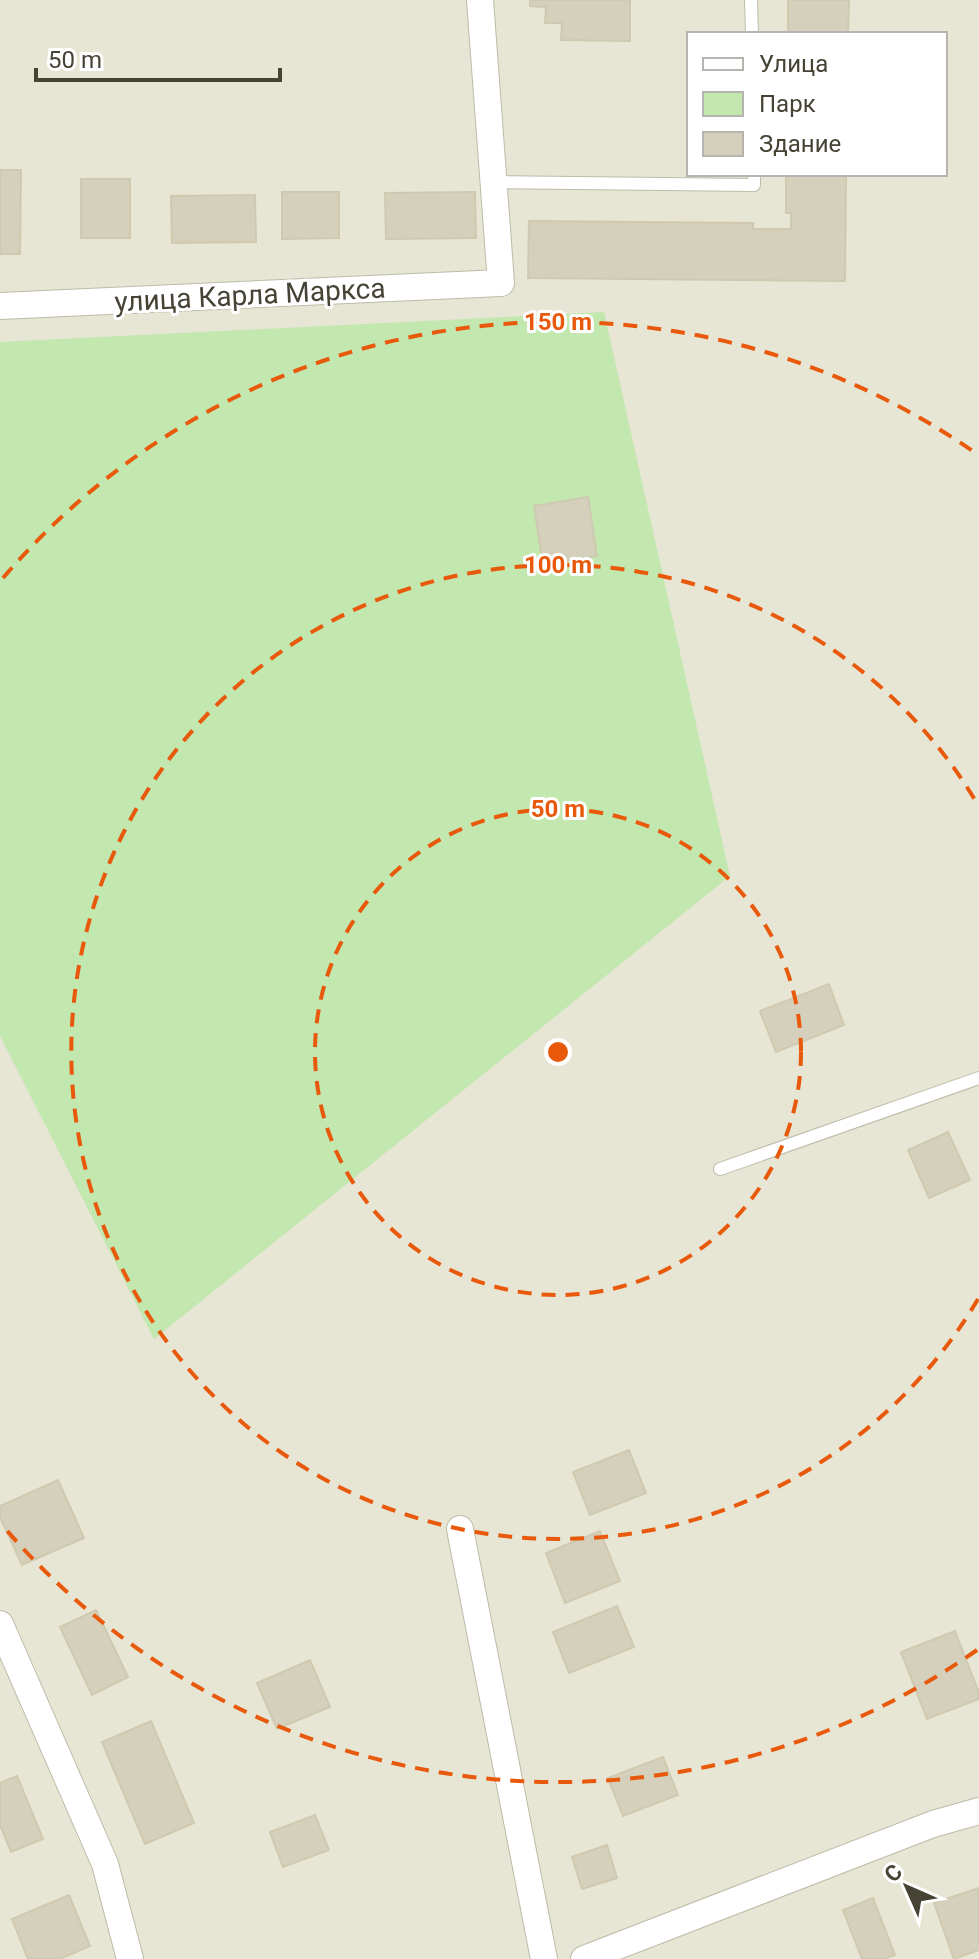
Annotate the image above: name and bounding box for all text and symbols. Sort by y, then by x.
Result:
scale bar [36,32,280,82]
legend [687,32,947,176]
text: 50 m [48,46,102,74]
text: Улица [759,50,828,78]
text: Парк [759,90,816,118]
text: Здание [759,130,841,158]
street label: улица Карла Маркса [114,271,386,319]
text: 150 m [524,308,592,336]
text: 100 m [524,551,592,579]
text: 50 m [531,795,585,823]
centre of rings [544,1038,572,1066]
north arrow [867,1847,947,1927]
text: С [879,1859,907,1887]

